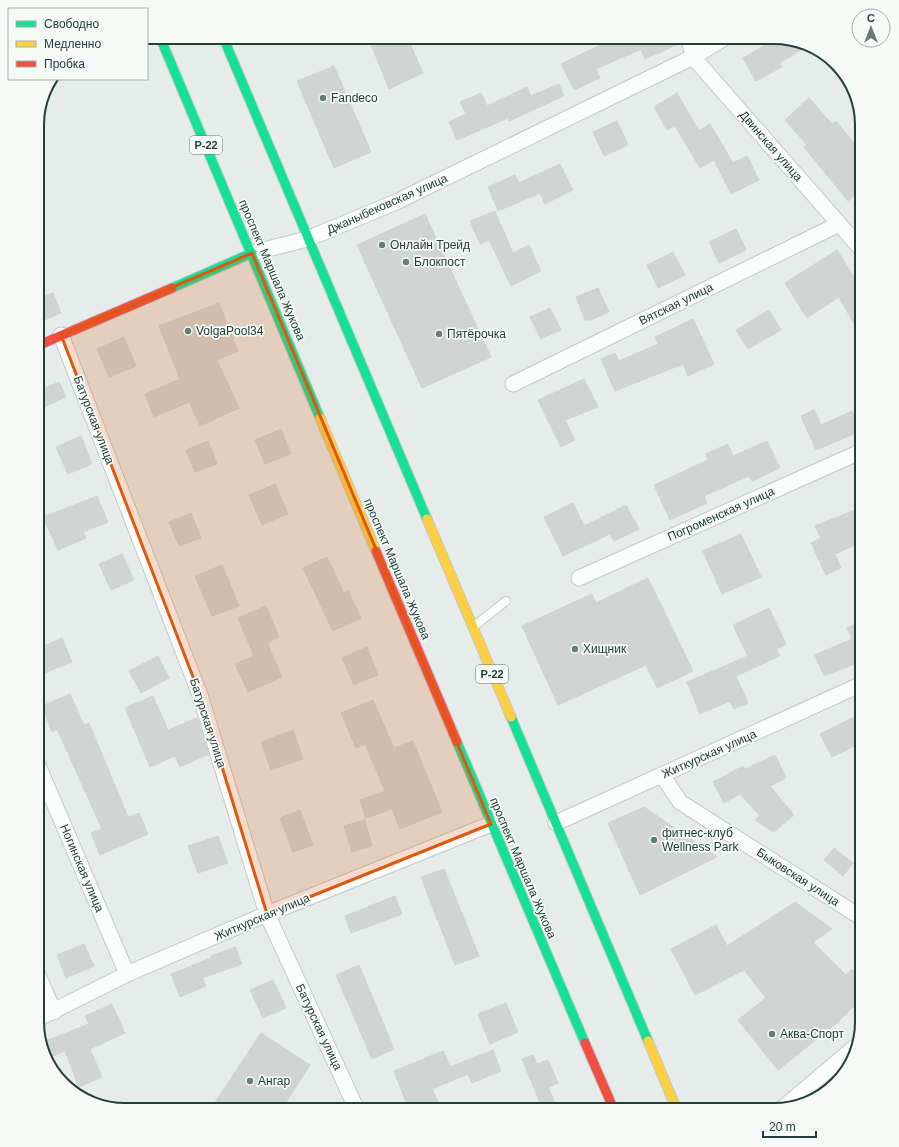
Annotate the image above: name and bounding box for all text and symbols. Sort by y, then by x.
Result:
legend [8,8,148,80]
north arrow [851,8,891,48]
text: С [867,12,875,24]
text: Свободно [44,17,99,31]
text: Медленно [44,37,101,51]
text: Пробка [44,57,85,71]
place label: Fandeco [331,91,378,105]
marker: Fandeco [318,93,328,103]
street label: Двинская улица [737,108,806,184]
road number: Р-22 [190,136,222,154]
street label: Джаныбековская улица [324,171,450,237]
street label: проспект Маршала Жукова [236,197,308,343]
place label: Онлайн Трейд [390,238,470,252]
marker: Онлайн Трейд [377,240,387,250]
place label: Блокпост [414,255,466,269]
marker: Блокпост [401,257,411,267]
street label: Вятская улица [637,280,716,328]
place label: VolgaPool34 [196,324,264,338]
marker: VolgaPool34 [183,326,193,336]
place label: Пятёрочка [447,327,506,341]
marker: Пятёрочка [434,329,444,339]
street label: Батурская улица [71,374,117,466]
street label: Погроменская улица [665,484,777,544]
street label: проспект Маршала Жукова [361,496,433,642]
place label: Хищник [583,642,627,656]
marker: Хищник [570,644,580,654]
road number: Р-22 [476,665,508,683]
street label: Батурская улица [187,676,229,770]
street label: Житкурская улица [659,727,759,781]
street label: проспект Маршала Жукова [487,795,559,941]
street label: Ногинская улица [57,822,107,914]
place label: фитнес-клуб Wellness Park [662,826,739,854]
marker: фитнес-клуб Wellness Park [649,835,659,845]
street label: Быковская улица [754,845,842,909]
street label: Житкурская улица [212,890,312,943]
street label: Батурская улица [293,982,345,1073]
place label: Аква-Спорт [780,1027,844,1041]
marker: Аква-Спорт [767,1029,777,1039]
place label: Ангар [258,1074,290,1088]
marker: Ангар [245,1076,255,1086]
scale bar [763,1113,816,1139]
text: 20 m [769,1120,796,1134]

